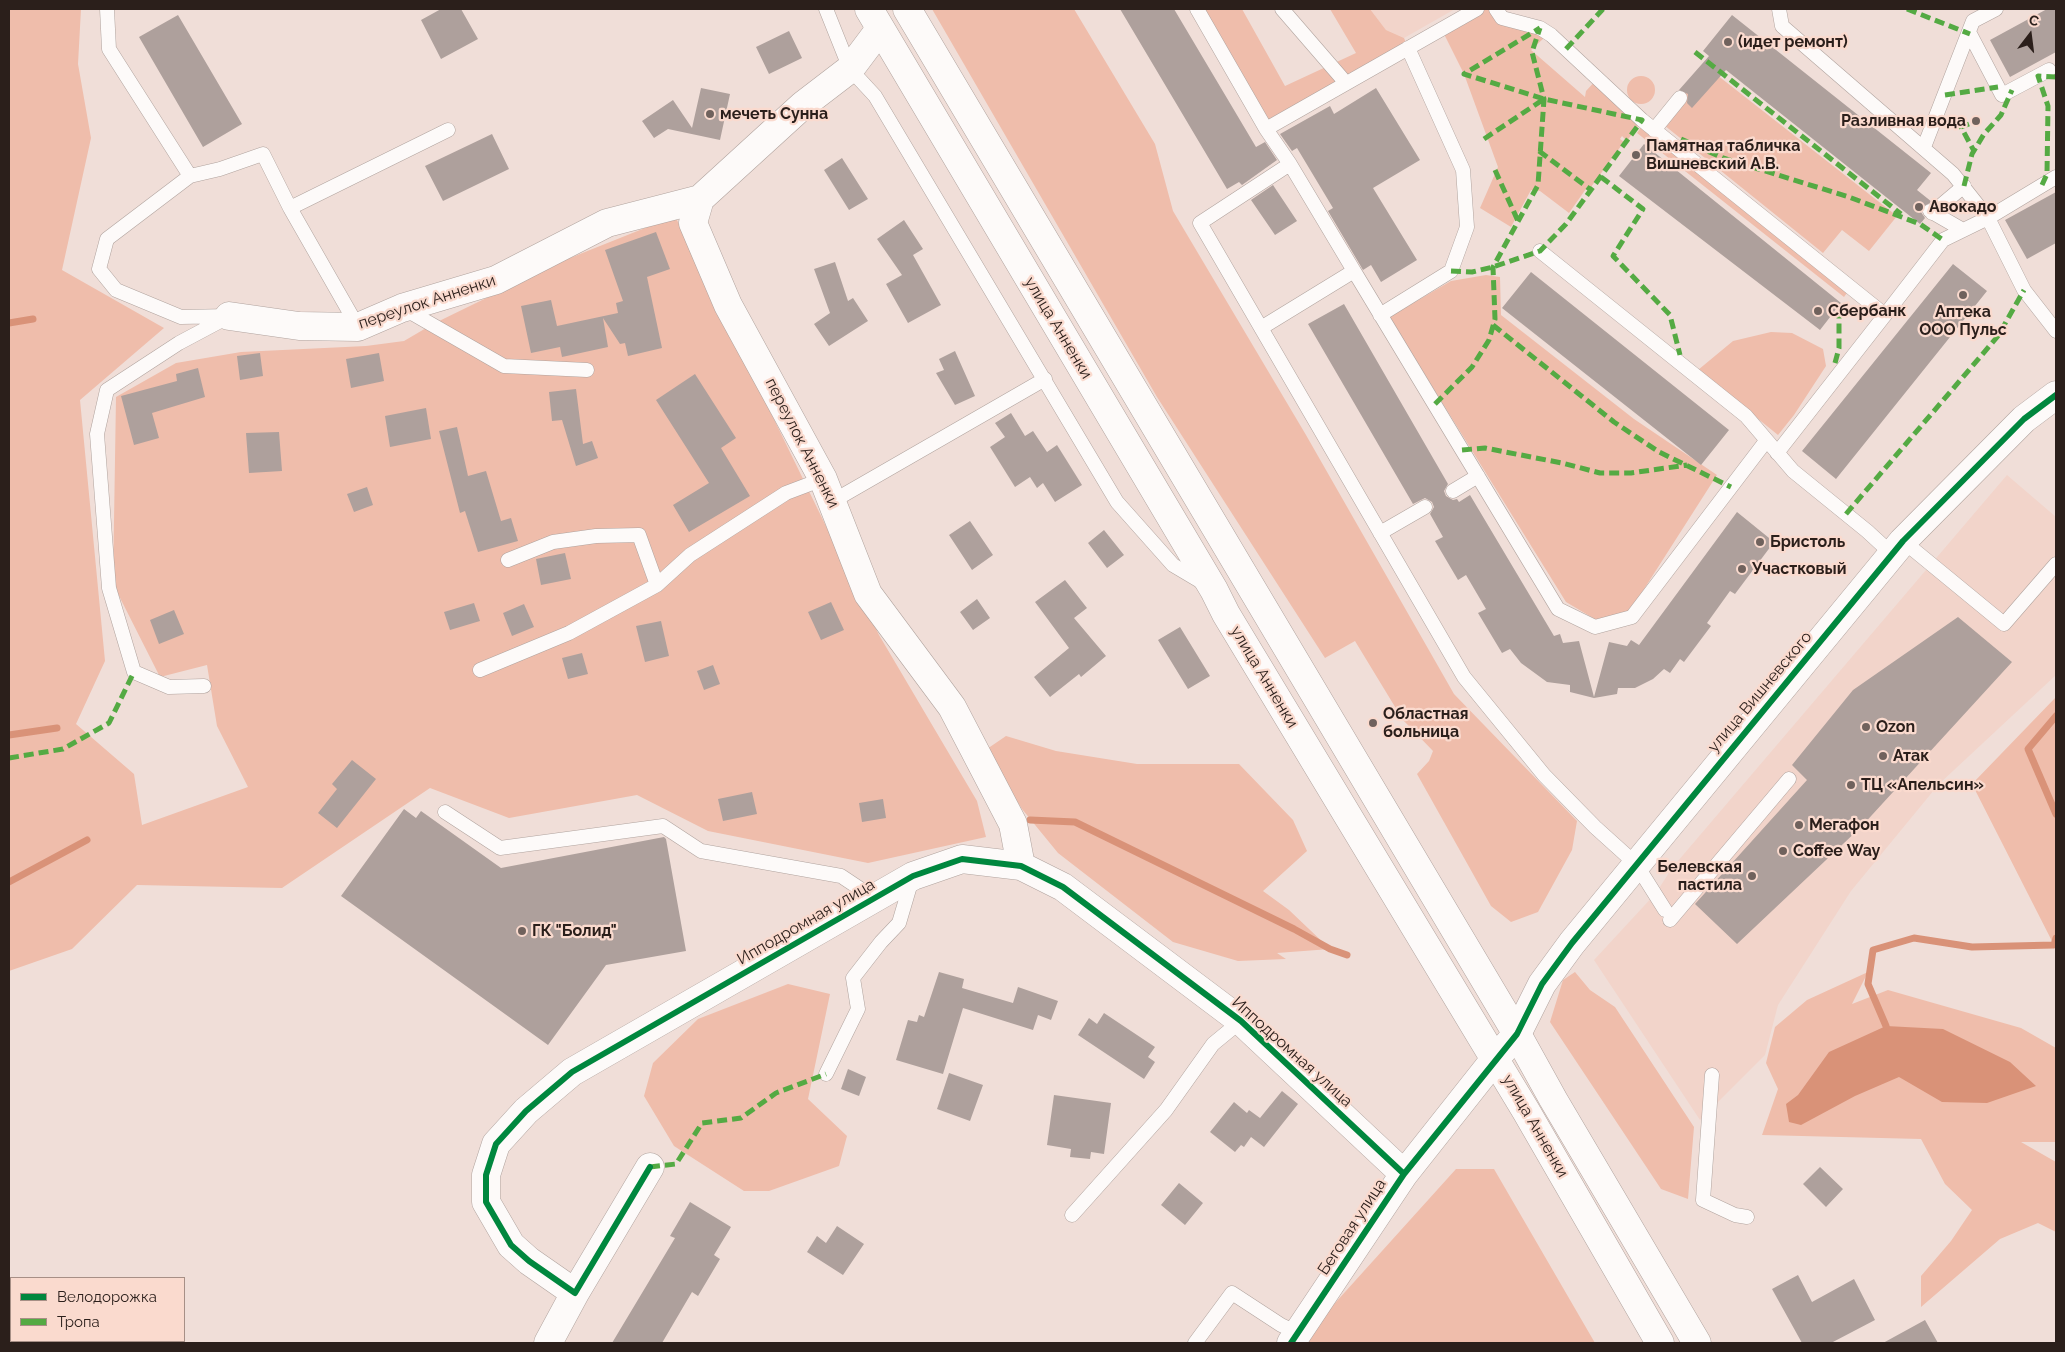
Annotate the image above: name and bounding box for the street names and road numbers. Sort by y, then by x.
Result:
street label: переулок Анненки [356,271,498,333]
street label: улица Анненки [1020,274,1096,382]
street label: переулок Анненки [761,375,843,511]
street label: улица Анненки [1226,623,1302,731]
street label: улица Вишневского [1704,628,1816,756]
street label: Ипподромная улица [734,875,878,969]
street label: Ипподромная улица [1228,993,1356,1111]
street label: улица Анненки [1498,1071,1572,1181]
street label: Беговая улица [1314,1175,1390,1279]

